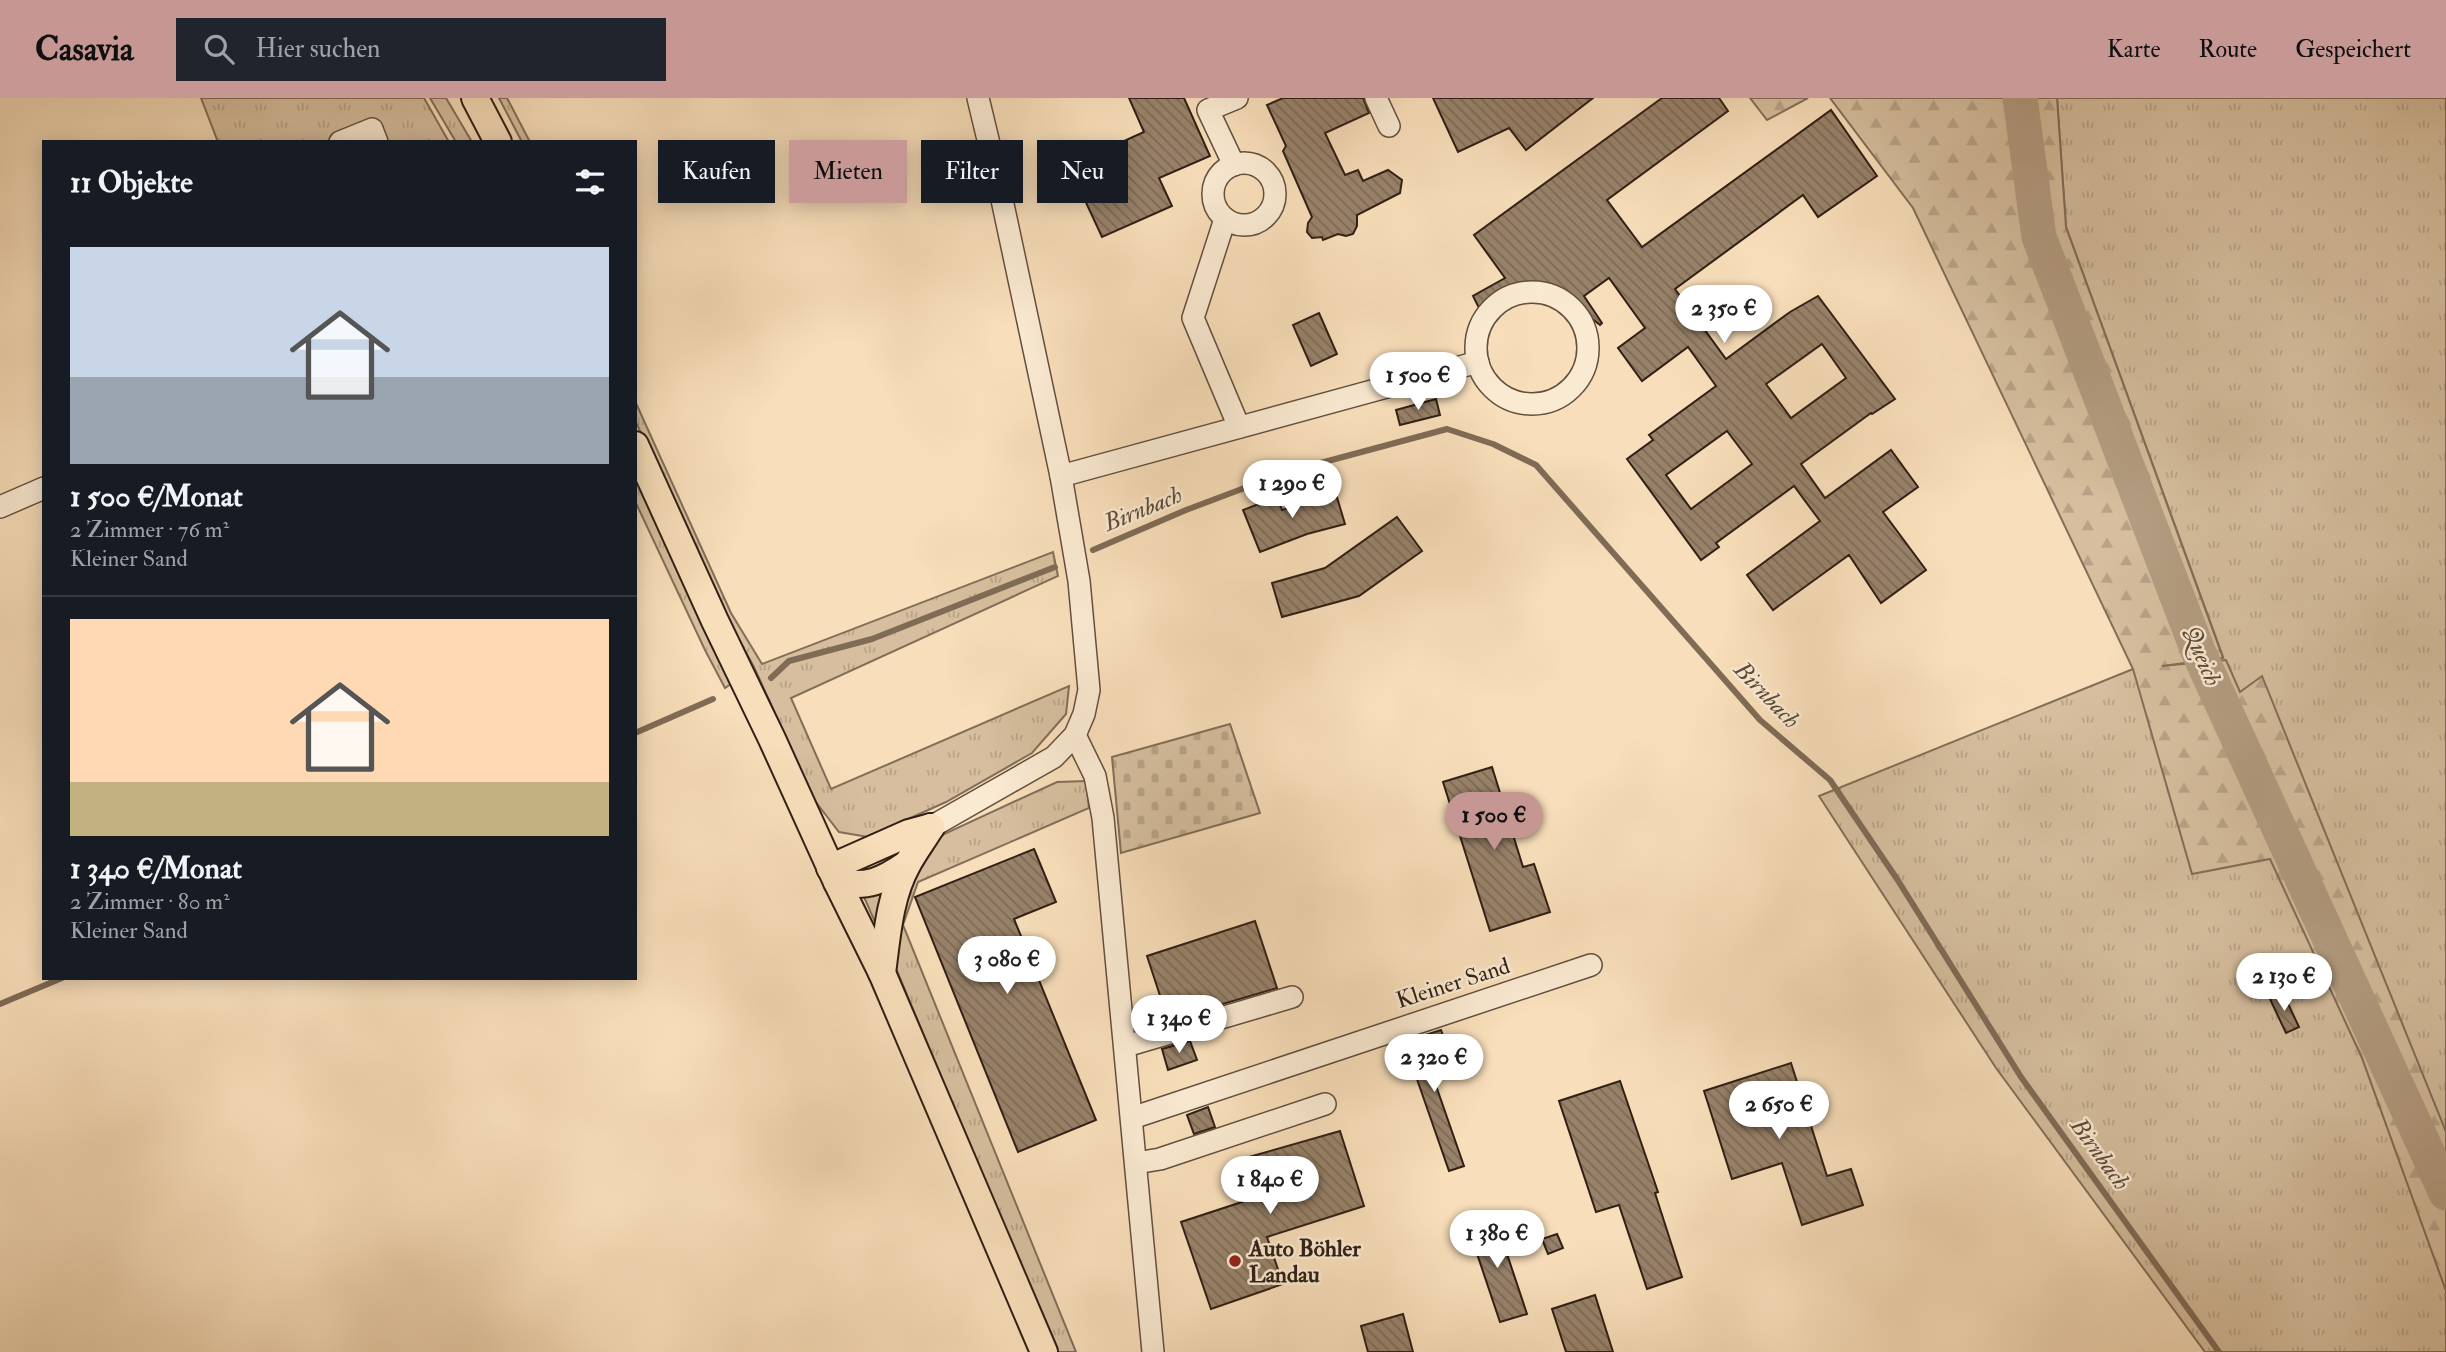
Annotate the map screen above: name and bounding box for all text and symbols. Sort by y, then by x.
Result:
search box [176,18,666,81]
text: Casavia [35,29,134,70]
icon: search [200,30,238,68]
text: Hier suchen [256,33,380,65]
text: Karte [2107,34,2160,65]
text: Route [2198,34,2257,65]
text: Gespeichert [2295,34,2411,65]
chip: Kaufen [658,140,775,203]
chip: Mieten [789,140,907,203]
chip: Filter [921,140,1023,203]
chip: Neu [1037,140,1128,203]
icon: filters [571,163,609,201]
text: 11 Objekte [70,164,193,201]
pin: 2 350 € [1659,286,1789,345]
icon: home [277,292,403,418]
text: 2 350 € [1691,293,1757,322]
pin: 1 500 € [1353,352,1483,412]
text: 1 500 € [1386,360,1450,389]
pin: 1 290 € [1227,460,1357,520]
text: 1 290 € [1259,468,1325,497]
text: 1 500 €/Monat [70,478,243,515]
water label: Birnbach [1098,479,1187,539]
text: 2 Zimmer · 76 m² [70,515,229,544]
text: Kleiner Sand [70,544,188,573]
water label: Queich [2176,621,2229,691]
water label: Birnbach [1727,654,1807,735]
icon: home [277,664,403,790]
pin: 1 500 € [1429,792,1559,852]
text: 1 500 € [1462,800,1526,829]
text: 1 340 €/Monat [70,850,242,887]
text: 2 Zimmer · 80 m² [70,887,230,916]
text: Kleiner Sand [70,916,188,945]
pin: 3 080 € [942,936,1072,996]
text: 3 080 € [974,944,1040,973]
street label: Kleiner Sand [1392,951,1514,1015]
pin: 2 130 € [2219,954,2349,1013]
text: 2 130 € [2252,961,2316,990]
pin: 1 340 € [1114,996,1244,1055]
text: 1 340 € [1147,1003,1211,1032]
pin: 2 320 € [1369,1034,1499,1094]
text: 2 320 € [1400,1042,1468,1071]
pin: 2 650 € [1714,1082,1844,1141]
text: 2 650 € [1745,1089,1813,1118]
water label: Birnbach [2063,1111,2137,1196]
pin: 1 840 € [1205,1156,1335,1216]
text: 1 840 € [1237,1164,1303,1193]
pin: 1 380 € [1432,1210,1562,1270]
text: 1 380 € [1466,1218,1528,1247]
place label: Auto Böhler Landau [1248,1234,1361,1289]
marker: Auto Böhler Landau [1227,1253,1243,1269]

